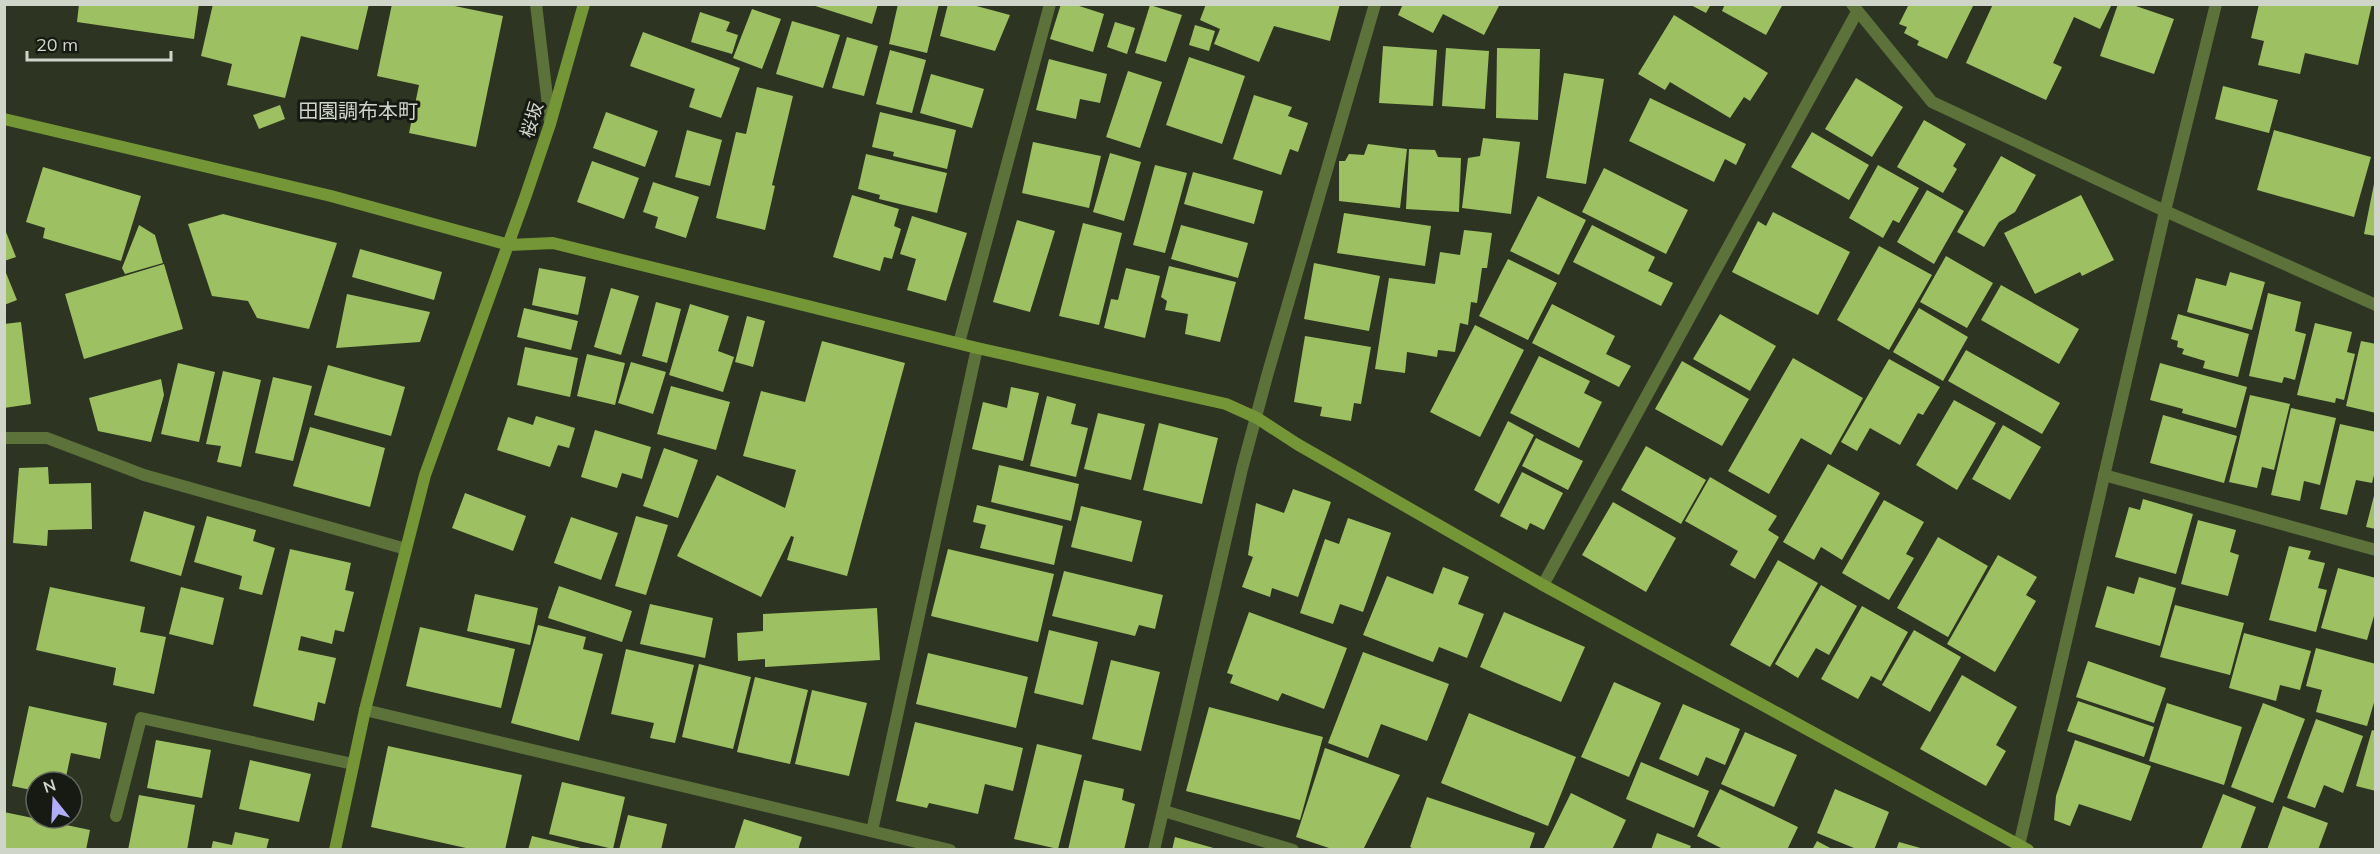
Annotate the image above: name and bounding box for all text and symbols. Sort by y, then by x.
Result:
scale bar [27,24,171,62]
text: 20 m [36,33,78,56]
district label: 田園調布本町 [298,98,418,123]
street label: 桜坂 [515,99,548,140]
north arrow [24,770,84,830]
text: N [41,774,58,797]

